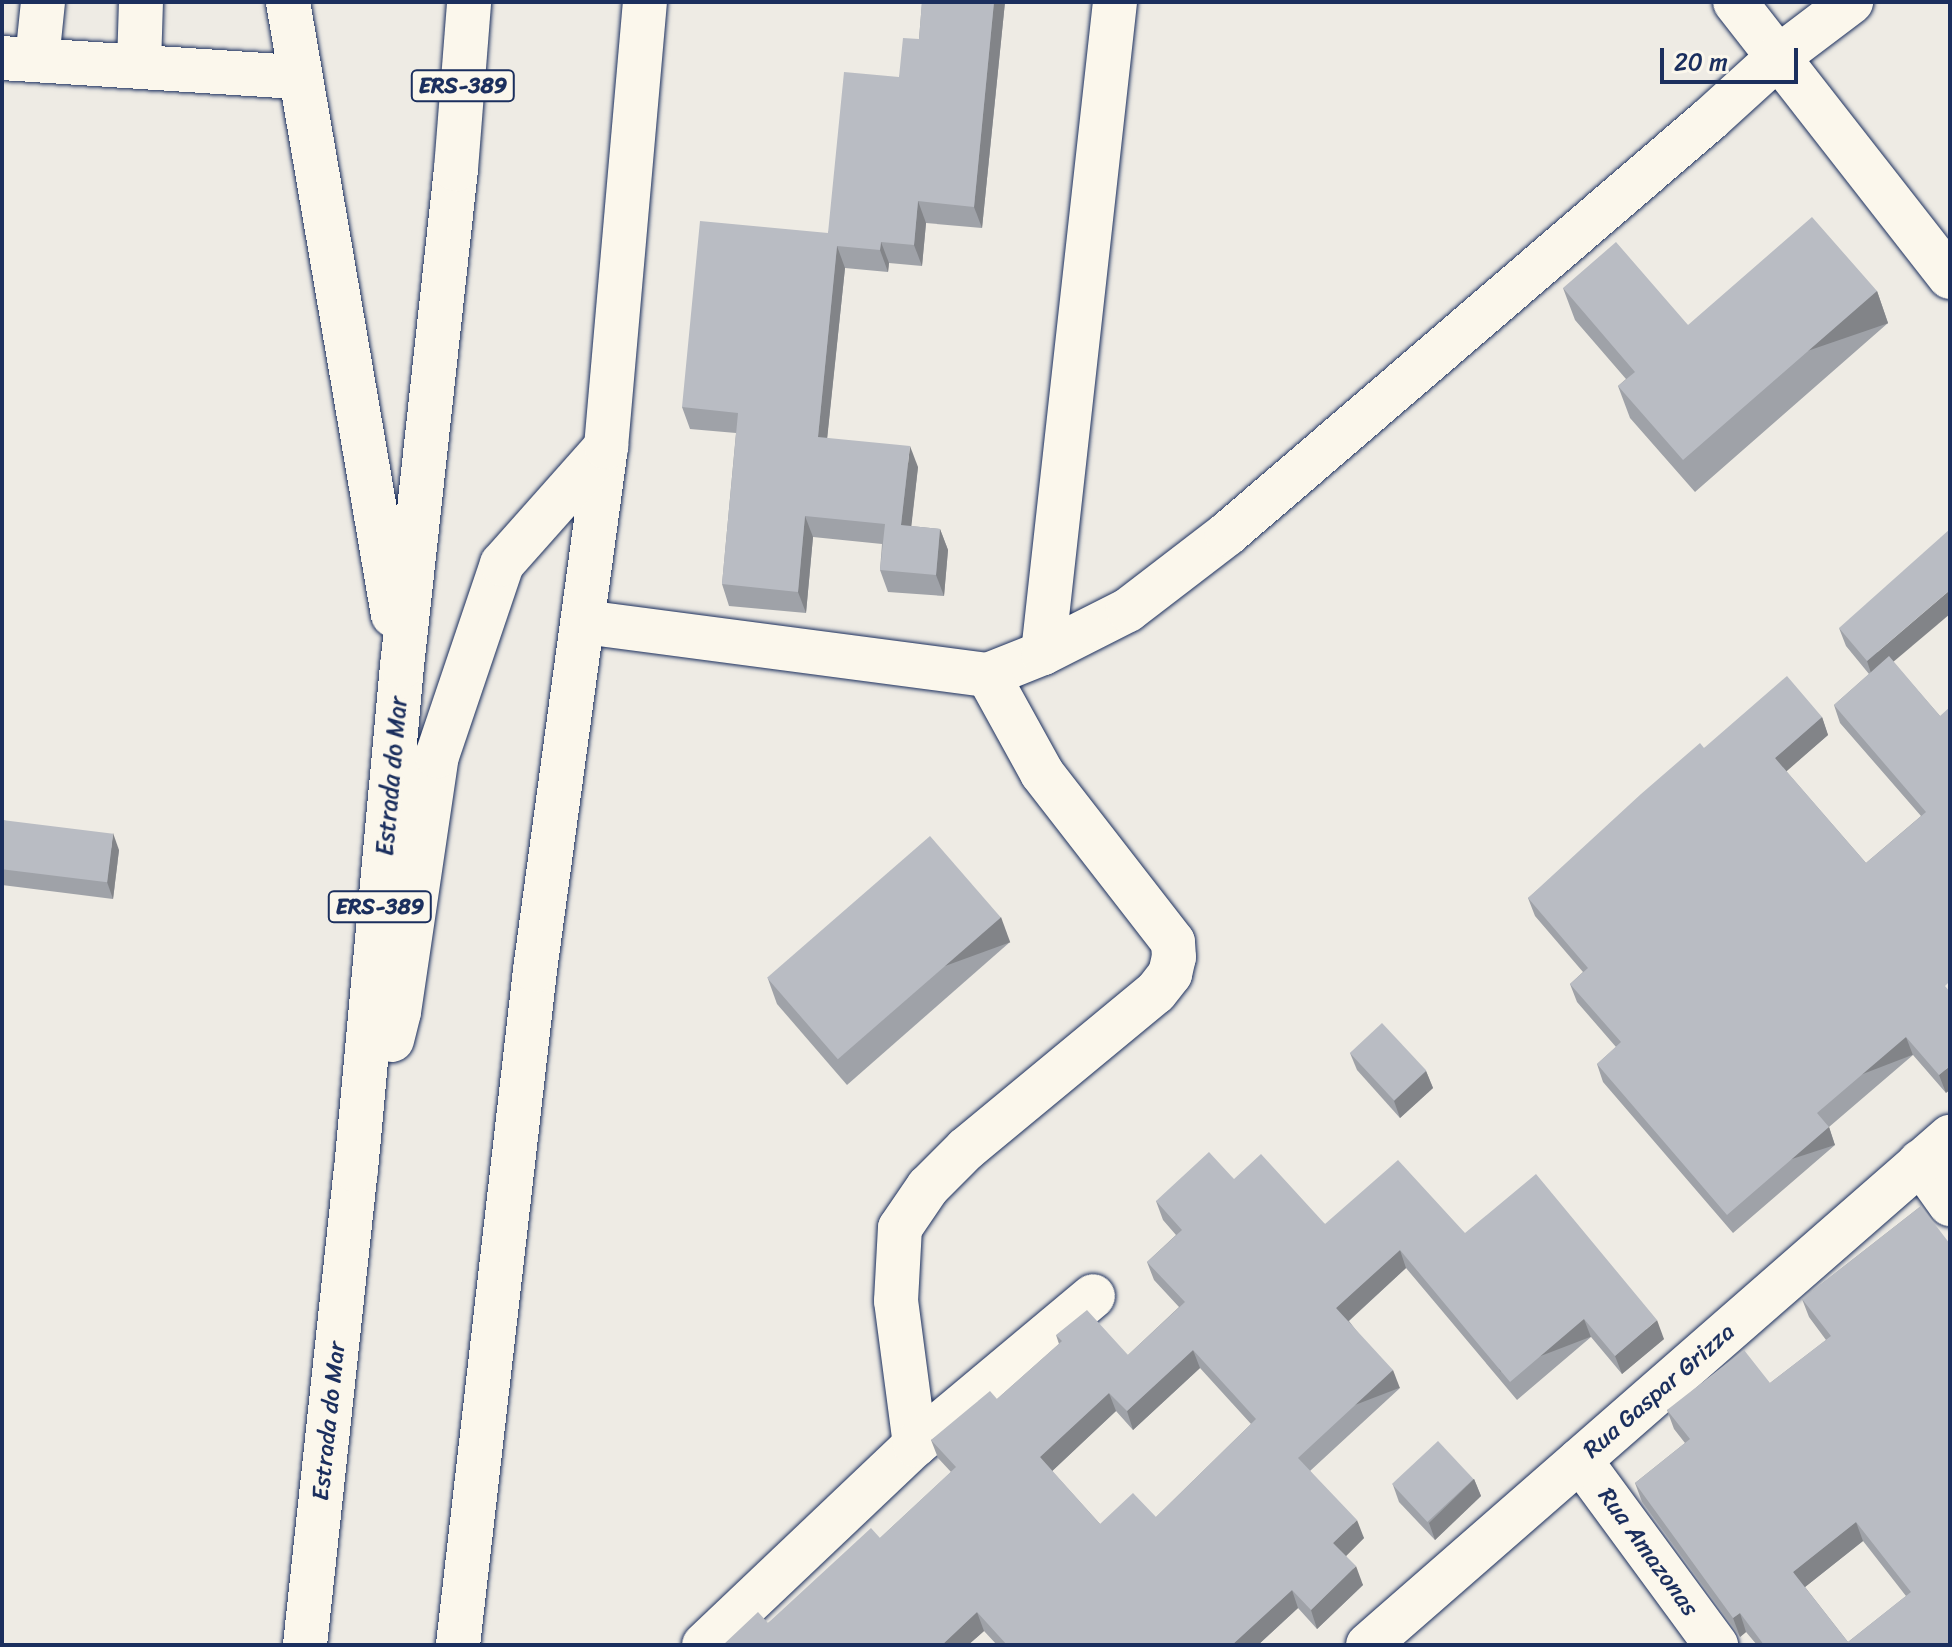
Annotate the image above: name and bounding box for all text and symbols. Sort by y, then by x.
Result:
scale bar [1664,32,1802,82]
text: 20 m [1674,41,1728,83]
road number: ERS-389 [409,68,517,104]
street label: Estrada do Mar [371,695,413,857]
road number: ERS-389 [326,889,434,925]
street label: Rua Gaspar Grizza [1578,1318,1740,1464]
street label: Estrada do Mar [306,1340,352,1502]
street label: Rua Amazonas [1592,1482,1704,1622]

